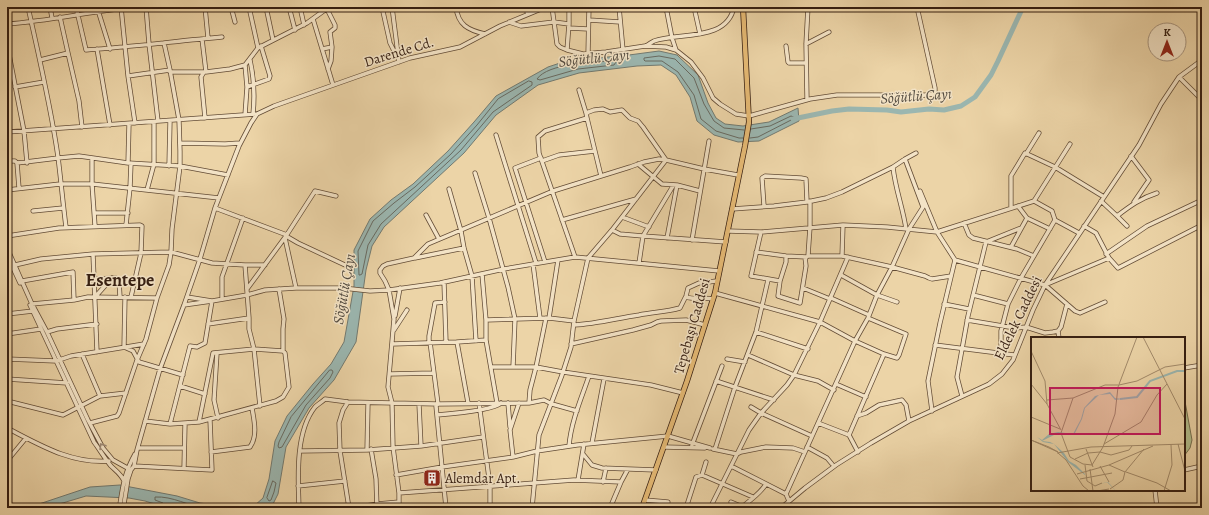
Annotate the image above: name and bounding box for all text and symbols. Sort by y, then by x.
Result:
north arrow [1147,22,1187,62]
text: K [1163,25,1171,40]
street label: Darende Cd. [362,32,436,72]
water label: Söğütlü Çayı [557,44,631,72]
water label: Söğütlü Çayı [880,84,952,108]
water label: Söğütlü Çayı [328,252,360,326]
district label: Esentepe [86,268,154,292]
street label: Eldelek Caddesi [989,273,1047,363]
street label: Tepebaşı Caddesi [669,276,715,376]
inset map [1031,337,1185,491]
one-way arrow [100,443,107,450]
building icon: Alemdar Apt. [422,468,442,488]
place label: Alemdar Apt. [444,469,521,488]

